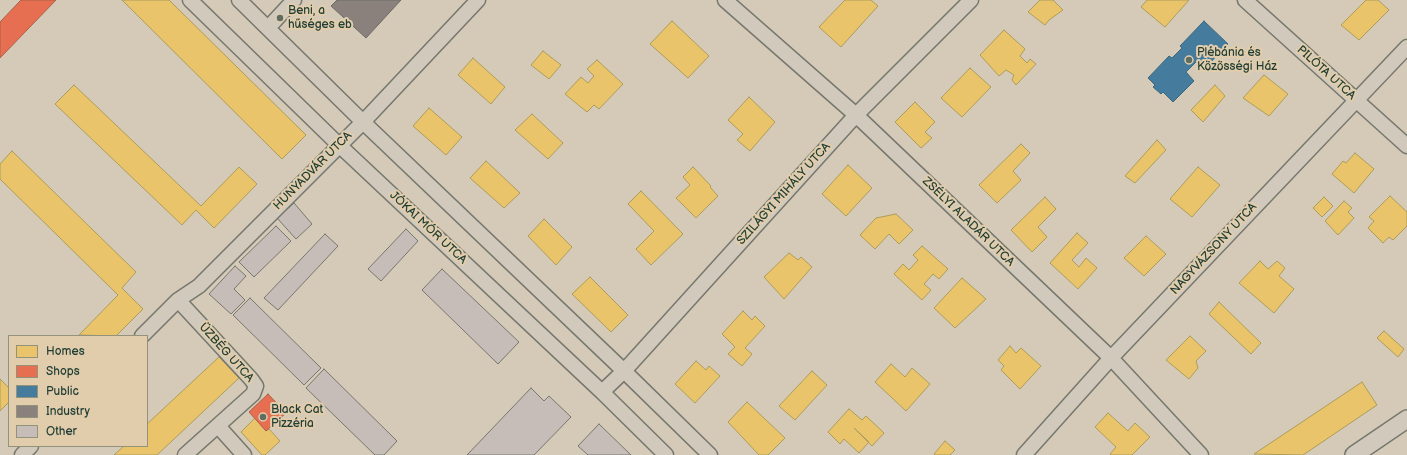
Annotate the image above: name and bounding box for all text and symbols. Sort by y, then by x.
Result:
place label: Beni, a hűséges eb [288,4,352,32]
marker: Beni, a hűséges eb [275,13,285,23]
street label: PILÓTA UTCA [1294,43,1358,103]
place label: Plébánia és Közösségi Ház [1197,46,1277,74]
marker: Plébánia és Közösségi Ház [1184,55,1194,65]
street label: HUNYADVÁR UTCA [271,129,355,213]
street label: SZILÁGYI MIHÁLY UTCA [734,140,834,248]
street label: ZSÉLYI ALADÁR UTCA [919,174,1017,270]
street label: JÓKAI MÓR UTCA [386,189,470,267]
street label: NAGYVÁZSONY UTCA [1168,200,1260,298]
street label: ÜZBÉG UTCA [196,320,256,386]
legend [8,335,148,447]
text: Homes [46,344,85,359]
text: Shops [46,364,80,379]
text: Public [46,384,79,399]
place label: Black Cat Pizzéria [271,403,323,431]
text: Industry [46,404,90,419]
marker: Black Cat Pizzéria [258,412,268,422]
text: Other [46,424,77,439]

